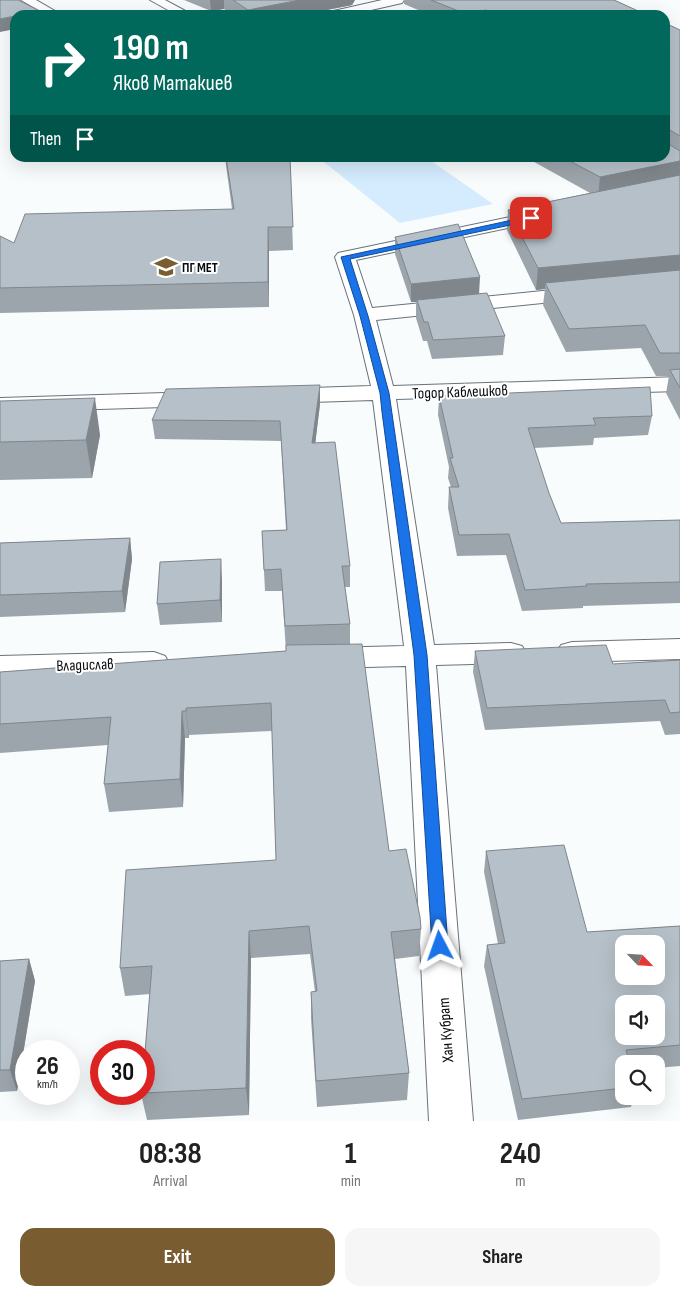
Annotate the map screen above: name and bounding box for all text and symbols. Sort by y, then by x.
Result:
text: 190 m [113,27,189,70]
icon: right [30,30,95,95]
text: Яков Матакиев [113,70,233,97]
icon: arrive [71,125,99,153]
text: Then [30,128,61,151]
pin [510,197,552,239]
icon: arrive [517,204,545,232]
school or university icon: ПГ МЕТ [153,254,179,280]
place label: ПГ МЕТ [182,259,218,276]
street label: Тодор Каблешков [412,381,508,404]
street label: Владислав [56,655,114,676]
position arrow [413,919,465,971]
north arrow [615,935,665,985]
map controls [615,935,665,1105]
button: sound [615,995,665,1045]
street label: Хан Кубрат [435,997,458,1064]
speed limit sign: 30 [90,1040,155,1105]
text: 26 [36,1051,59,1082]
button: search [615,1055,665,1105]
text: km/h [37,1077,58,1092]
text: 08:38 [139,1136,202,1172]
text: 1 [345,1136,357,1172]
text: 240 [500,1136,541,1172]
text: Arrival [153,1172,188,1191]
text: min [341,1172,361,1191]
text: m [515,1172,526,1191]
button: Exit [20,1228,335,1286]
button: Share [345,1228,660,1286]

